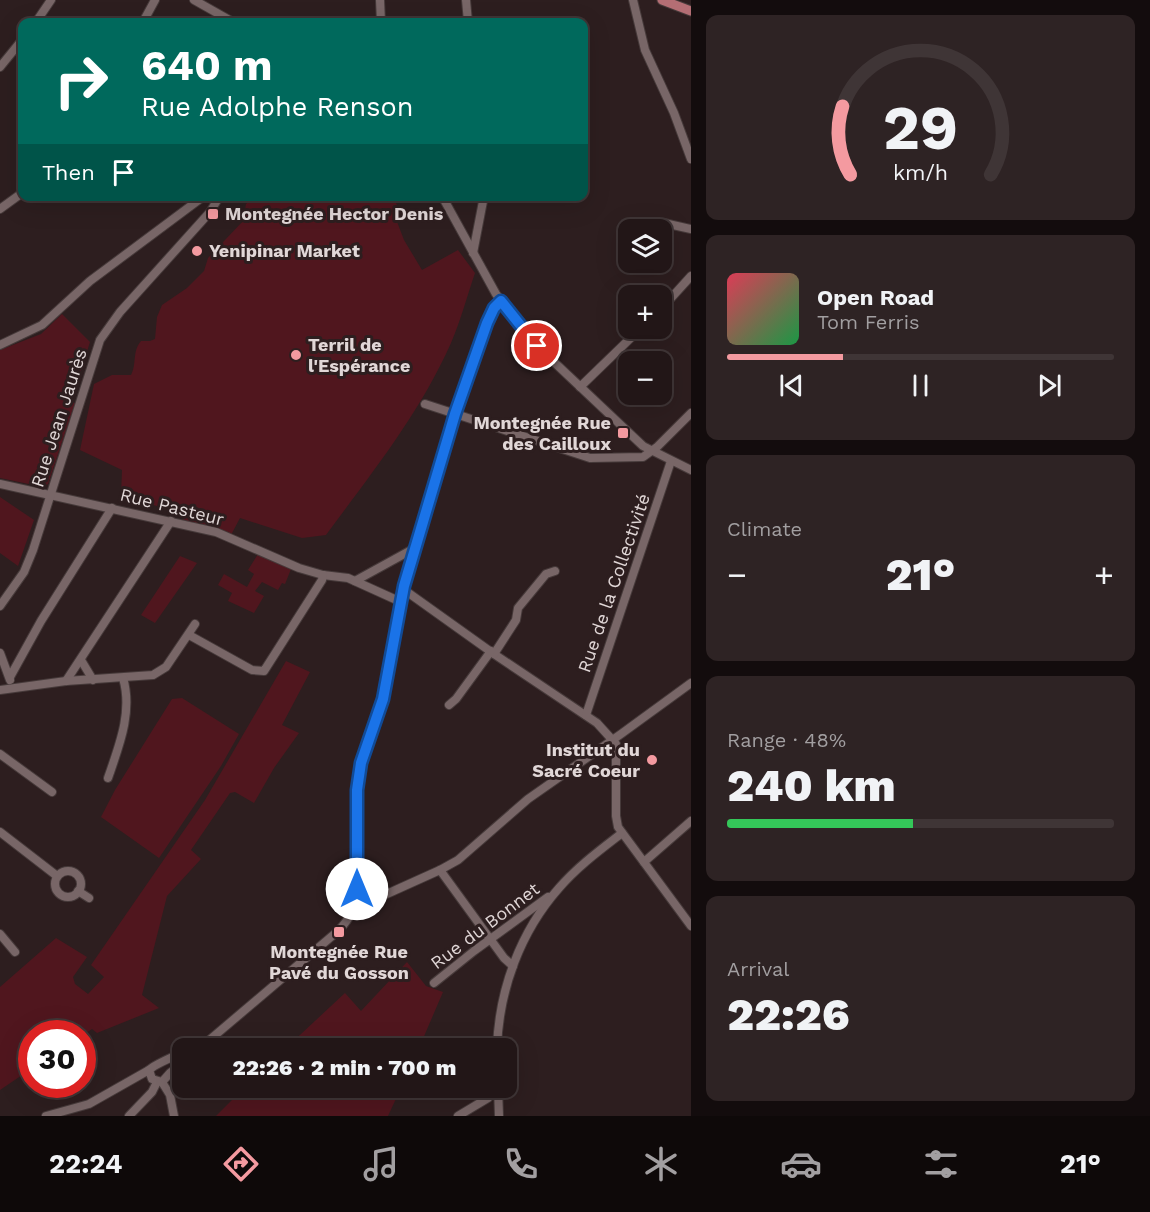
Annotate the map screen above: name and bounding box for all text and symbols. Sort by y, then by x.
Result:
text: 640 m [141,41,273,90]
icon: right [42,42,120,120]
text: Rue Adolphe Renson [141,91,413,123]
text: 29 [883,91,958,164]
icon: arrive [107,156,140,189]
text: Then [42,160,95,185]
text: km/h [893,160,948,185]
place label: Montegnée Hector Denis [225,203,444,224]
marker: Montegnée Hector Denis [206,207,220,221]
map controls [618,219,672,405]
button: layers [618,219,672,273]
place label: Yenipinar Market [209,240,360,261]
marker: Yenipinar Market [190,244,204,258]
button: + [618,285,672,339]
text: Open Road [817,285,934,310]
text: Tom Ferris [817,310,920,334]
pin [511,320,562,371]
icon: arrive [520,329,553,362]
place label: Terril de l'Espérance [308,334,410,376]
street label: Rue Jean Jaurès [26,346,91,490]
marker: Terril de l'Espérance [289,348,303,362]
button: − [618,351,672,405]
icon: previous [775,369,808,402]
icon: pause [904,369,937,402]
icon: next [1033,369,1066,402]
place label: Montegnée Rue des Cailloux [473,412,611,454]
marker: Montegnée Rue des Cailloux [616,426,630,440]
street label: Rue Pasteur [118,483,226,530]
street label: Rue de la Collectivité [573,491,654,675]
text: Climate [727,517,802,541]
text: 21° [886,548,955,601]
text: − [727,555,747,594]
text: + [1094,555,1114,594]
text: Range · 48% [727,728,846,752]
place label: Institut du Sacré Coeur [532,739,640,781]
marker: Institut du Sacré Coeur [645,753,659,767]
text: 240 km [727,759,896,812]
position arrow [325,857,389,921]
street label: Rue du Bonnet [426,878,543,973]
marker: Montegnée Rue Pavé du Gosson [332,925,346,939]
place label: Montegnée Rue Pavé du Gosson [269,941,409,983]
text: Arrival [727,957,789,981]
text: 22:26 [727,988,850,1041]
speed limit sign: 30 [18,1020,96,1098]
text: 22:26 · 2 min · 700 m [233,1055,456,1080]
icon: directions [220,1143,262,1185]
icon: music [360,1143,402,1185]
icon: phone [500,1143,542,1185]
icon: climate [640,1143,682,1185]
icon: car [780,1143,822,1185]
icon: filters [920,1143,962,1185]
text: 22:24 [49,1148,123,1180]
text: 21° [1060,1148,1101,1180]

